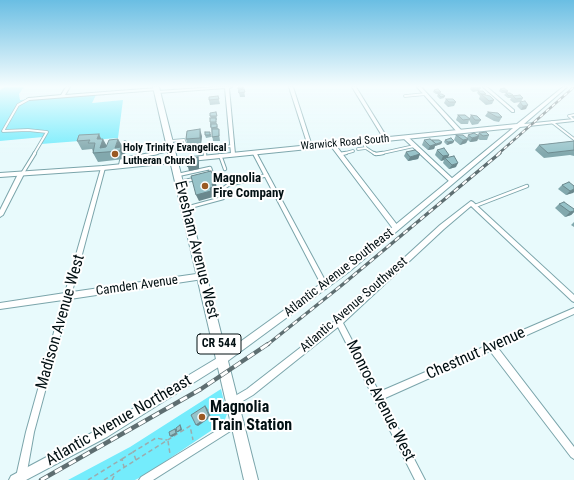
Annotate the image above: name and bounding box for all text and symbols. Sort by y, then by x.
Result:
street label: Warwick Road South [300,133,390,153]
place label: Holy Trinity Evangelical Lutheran Church [123,141,227,167]
marker: Holy Trinity Evangelical Lutheran Church [110,149,120,159]
place label: Magnolia Fire Company [213,171,284,202]
street label: Evesham Avenue West [170,179,222,321]
marker: Magnolia Fire Company [200,181,210,191]
street label: Atlantic Avenue Southeast [281,225,397,321]
street label: Madison Avenue West [33,252,89,392]
street label: Atlantic Avenue Southwest [297,254,411,356]
street label: Camden Avenue [95,273,179,299]
street label: Chestnut Avenue [424,324,528,384]
road number: CR 544 [197,334,241,354]
street label: Monroe Avenue West [341,337,419,465]
street label: Atlantic Avenue Northeast [43,371,195,471]
place label: Magnolia Train Station [210,398,292,436]
marker: Magnolia Train Station [197,412,207,422]

